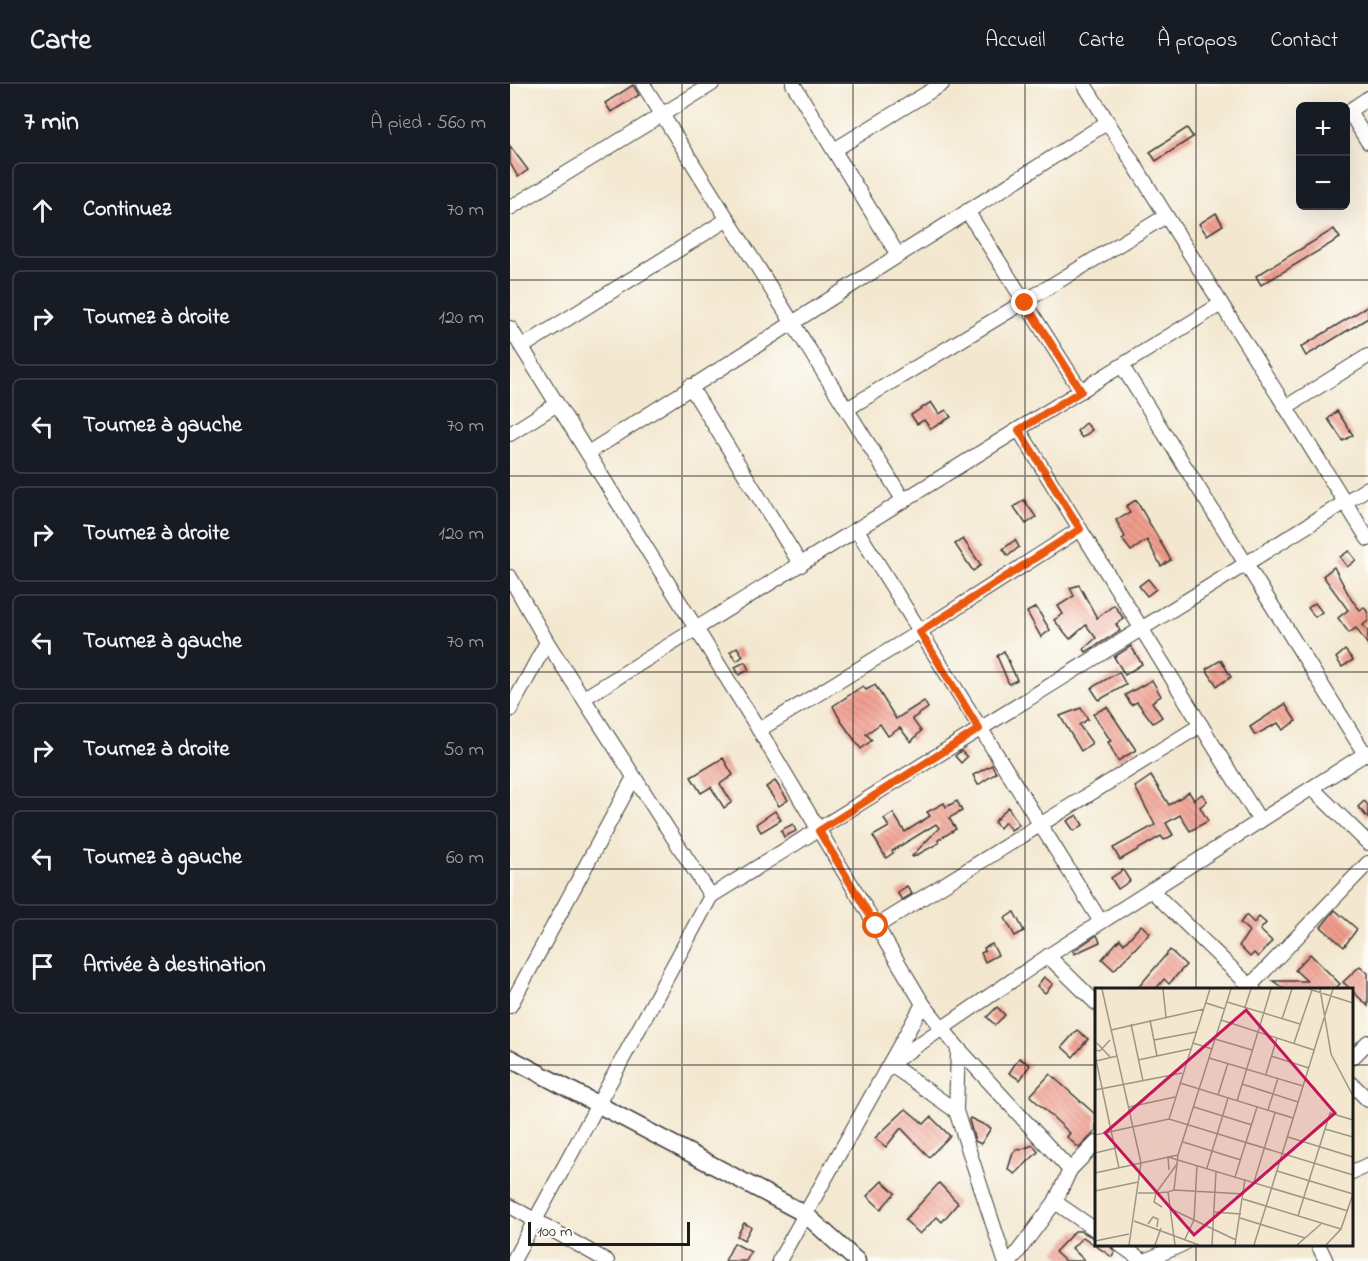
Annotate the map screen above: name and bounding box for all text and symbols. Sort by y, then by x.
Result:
text: Carte [30,21,91,62]
text: Accueil [985,26,1046,56]
text: Carte [1079,26,1124,56]
text: À propos [1157,26,1237,56]
text: Contact [1270,26,1338,56]
map controls [1296,102,1350,210]
button: + [1296,102,1350,156]
text: 7 min [24,104,79,142]
text: À pied · 560 m [370,109,486,138]
button: − [1296,156,1350,210]
icon: ahead [26,194,59,227]
text: Continuez [83,194,171,226]
text: 70 m [447,196,484,225]
route end [1011,289,1037,315]
icon: right [26,302,59,335]
text: Tournez à droite [83,302,229,334]
text: 120 m [439,304,484,333]
icon: left [26,410,59,443]
text: Tournez à gauche [83,410,242,442]
text: 70 m [447,412,484,441]
icon: right [26,518,59,551]
text: Tournez à droite [83,518,229,550]
text: 120 m [439,520,484,549]
icon: left [26,626,59,659]
text: Tournez à gauche [83,626,242,658]
text: 70 m [447,628,484,657]
icon: right [26,734,59,767]
text: Tournez à droite [83,734,229,766]
text: 50 m [443,736,484,765]
icon: left [26,842,59,875]
text: Tournez à gauche [83,842,242,874]
text: 60 m [446,844,484,873]
route start [862,912,888,938]
icon: arrive [26,950,59,983]
text: Arrivée à destination [83,950,266,982]
inset map [1095,988,1353,1246]
scale bar [528,1219,690,1246]
text: 100 m [537,1220,572,1244]

